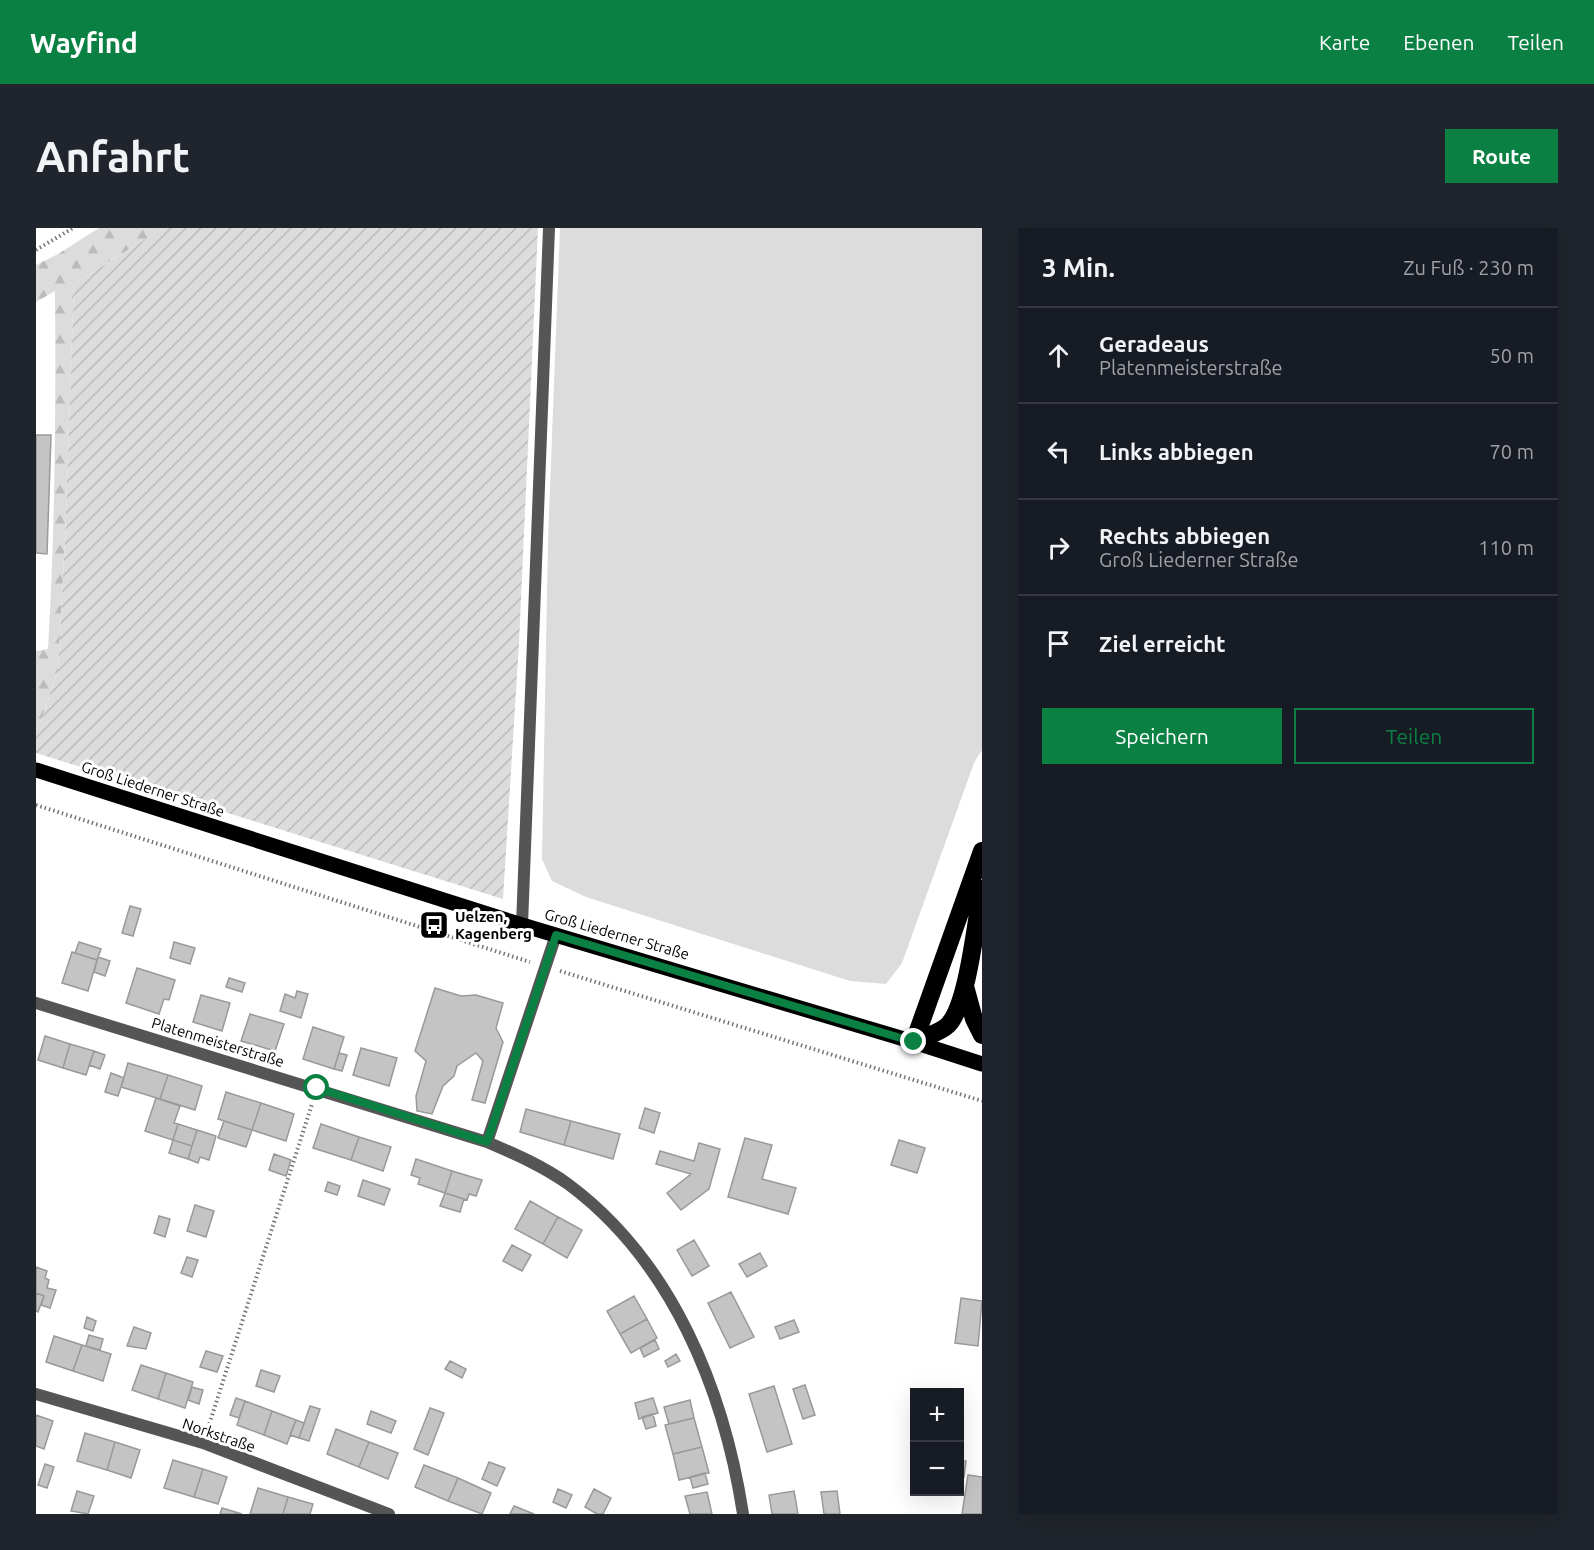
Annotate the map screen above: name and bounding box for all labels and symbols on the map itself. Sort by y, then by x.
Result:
street label: Groß Liederner Straße [79,758,227,820]
street label: Groß Liederner Straße [543,905,691,963]
place label: Uelzen, Kagenberg [455,908,532,942]
bus stop icon: Uelzen, Kagenberg [418,909,450,941]
street label: Platenmeisterstraße [150,1014,286,1070]
route end [900,1028,926,1054]
route start [303,1074,329,1100]
street label: Norkstraße [180,1415,258,1455]

